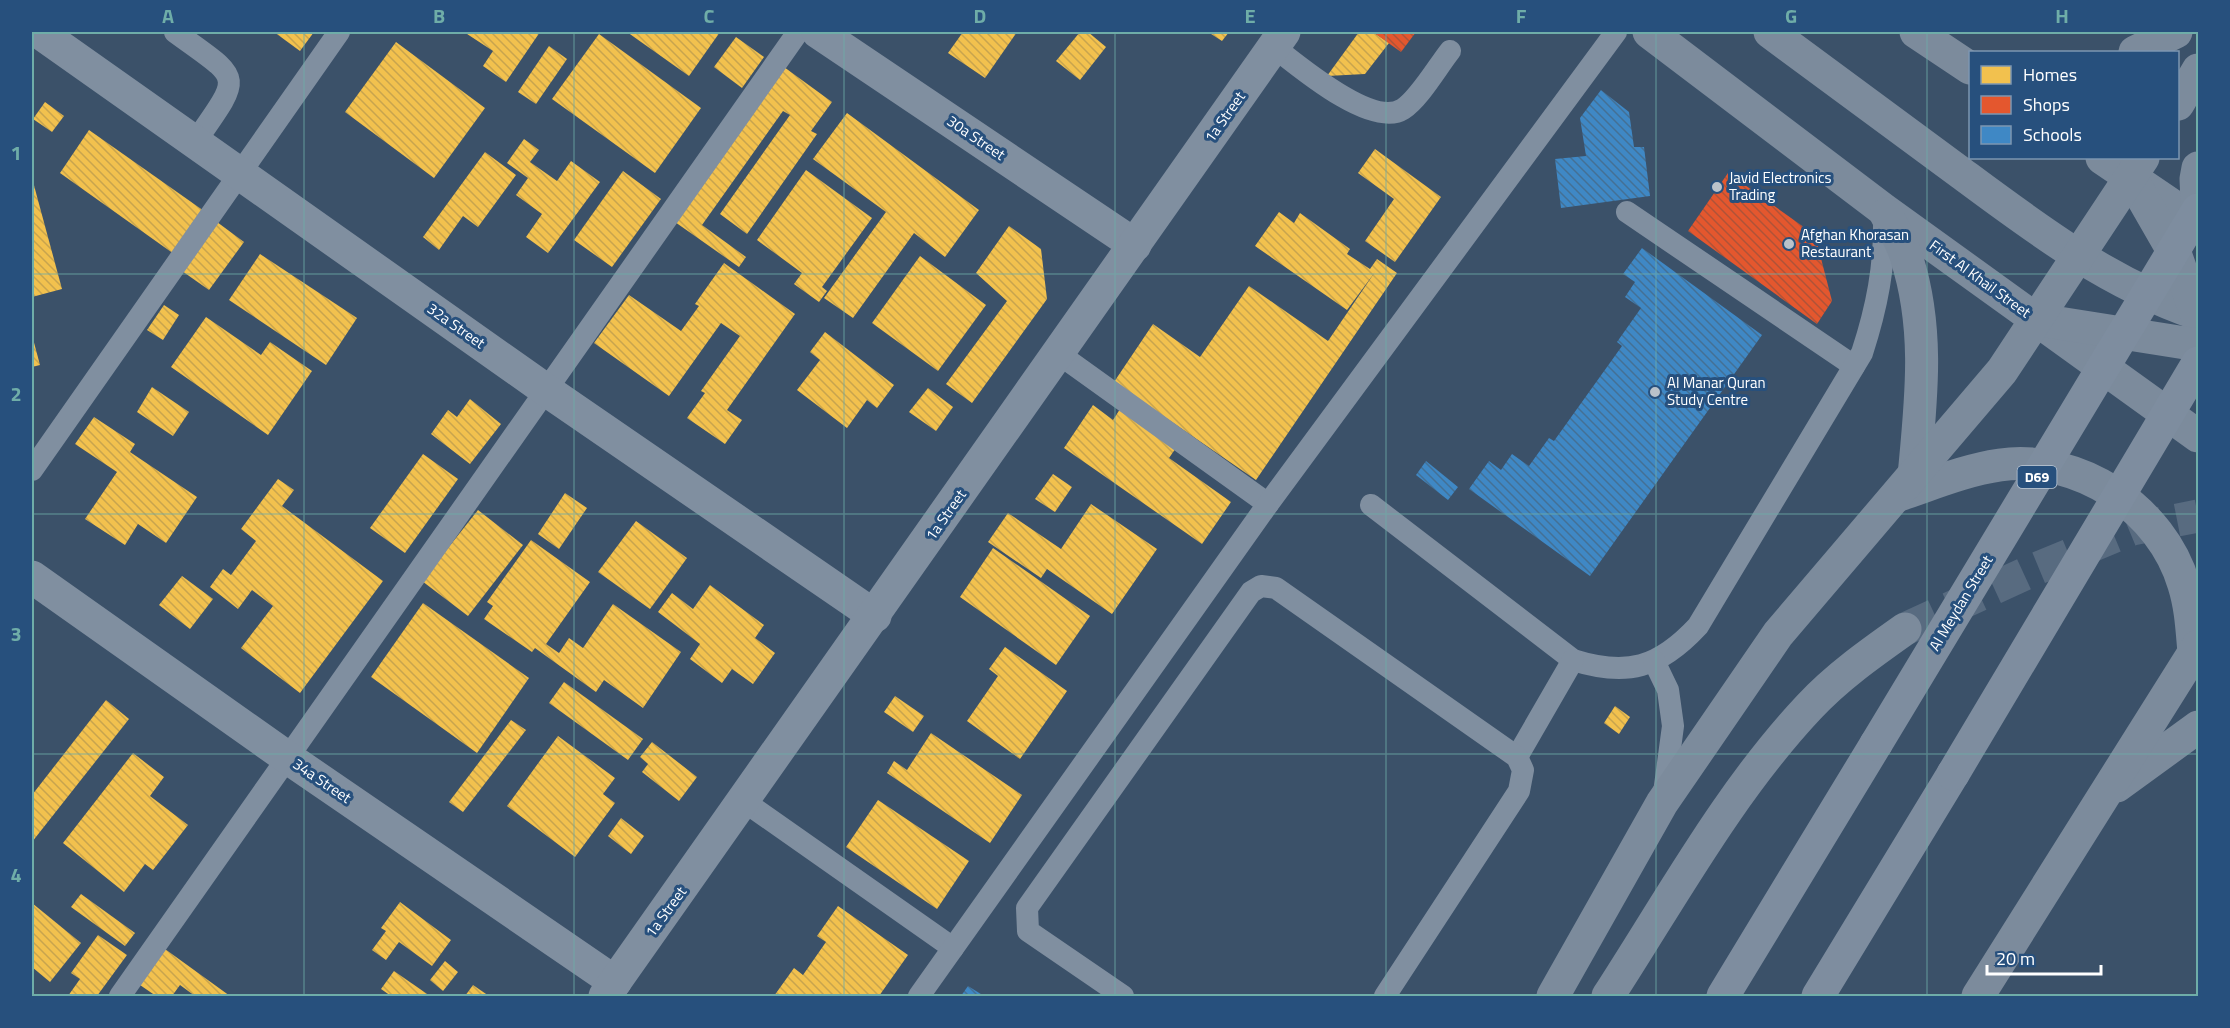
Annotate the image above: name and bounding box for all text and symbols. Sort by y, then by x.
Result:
text: A [162,0,174,31]
text: B [433,0,445,31]
text: C [704,0,715,31]
text: D [974,0,986,31]
text: E [1244,0,1256,31]
text: F [1516,0,1527,31]
text: G [1785,0,1797,31]
text: H [2055,0,2069,31]
legend [1969,51,2179,159]
text: Homes [2023,61,2077,88]
street label: 1a Street [1199,86,1251,147]
text: Shops [2023,91,2070,118]
street label: 30a Street [942,110,1011,166]
text: Schools [2023,121,2082,148]
text: 1 [10,137,22,168]
place label: Javid Electronics Trading [1729,166,1831,206]
marker: Javid Electronics Trading [1710,180,1724,194]
place label: Afghan Khorasan Restaurant [1801,223,1909,263]
street label: First Al Khail Street [1925,234,2036,324]
marker: Afghan Khorasan Restaurant [1782,237,1796,251]
street label: 32a Street [423,297,491,354]
place label: Al Manar Quran Study Centre [1667,371,1766,411]
text: 2 [10,378,22,409]
marker: Al Manar Quran Study Centre [1648,385,1662,399]
road number: D69 [2018,466,2056,488]
street label: 1a Street [920,484,972,545]
street label: Al Meydan Street [1923,550,1999,655]
text: 3 [10,618,22,649]
street label: 34a Street [288,753,357,809]
text: 4 [10,859,22,890]
street label: 1a Street [639,881,692,942]
scale bar [1987,938,2101,976]
text: 20 m [1996,945,2035,972]

